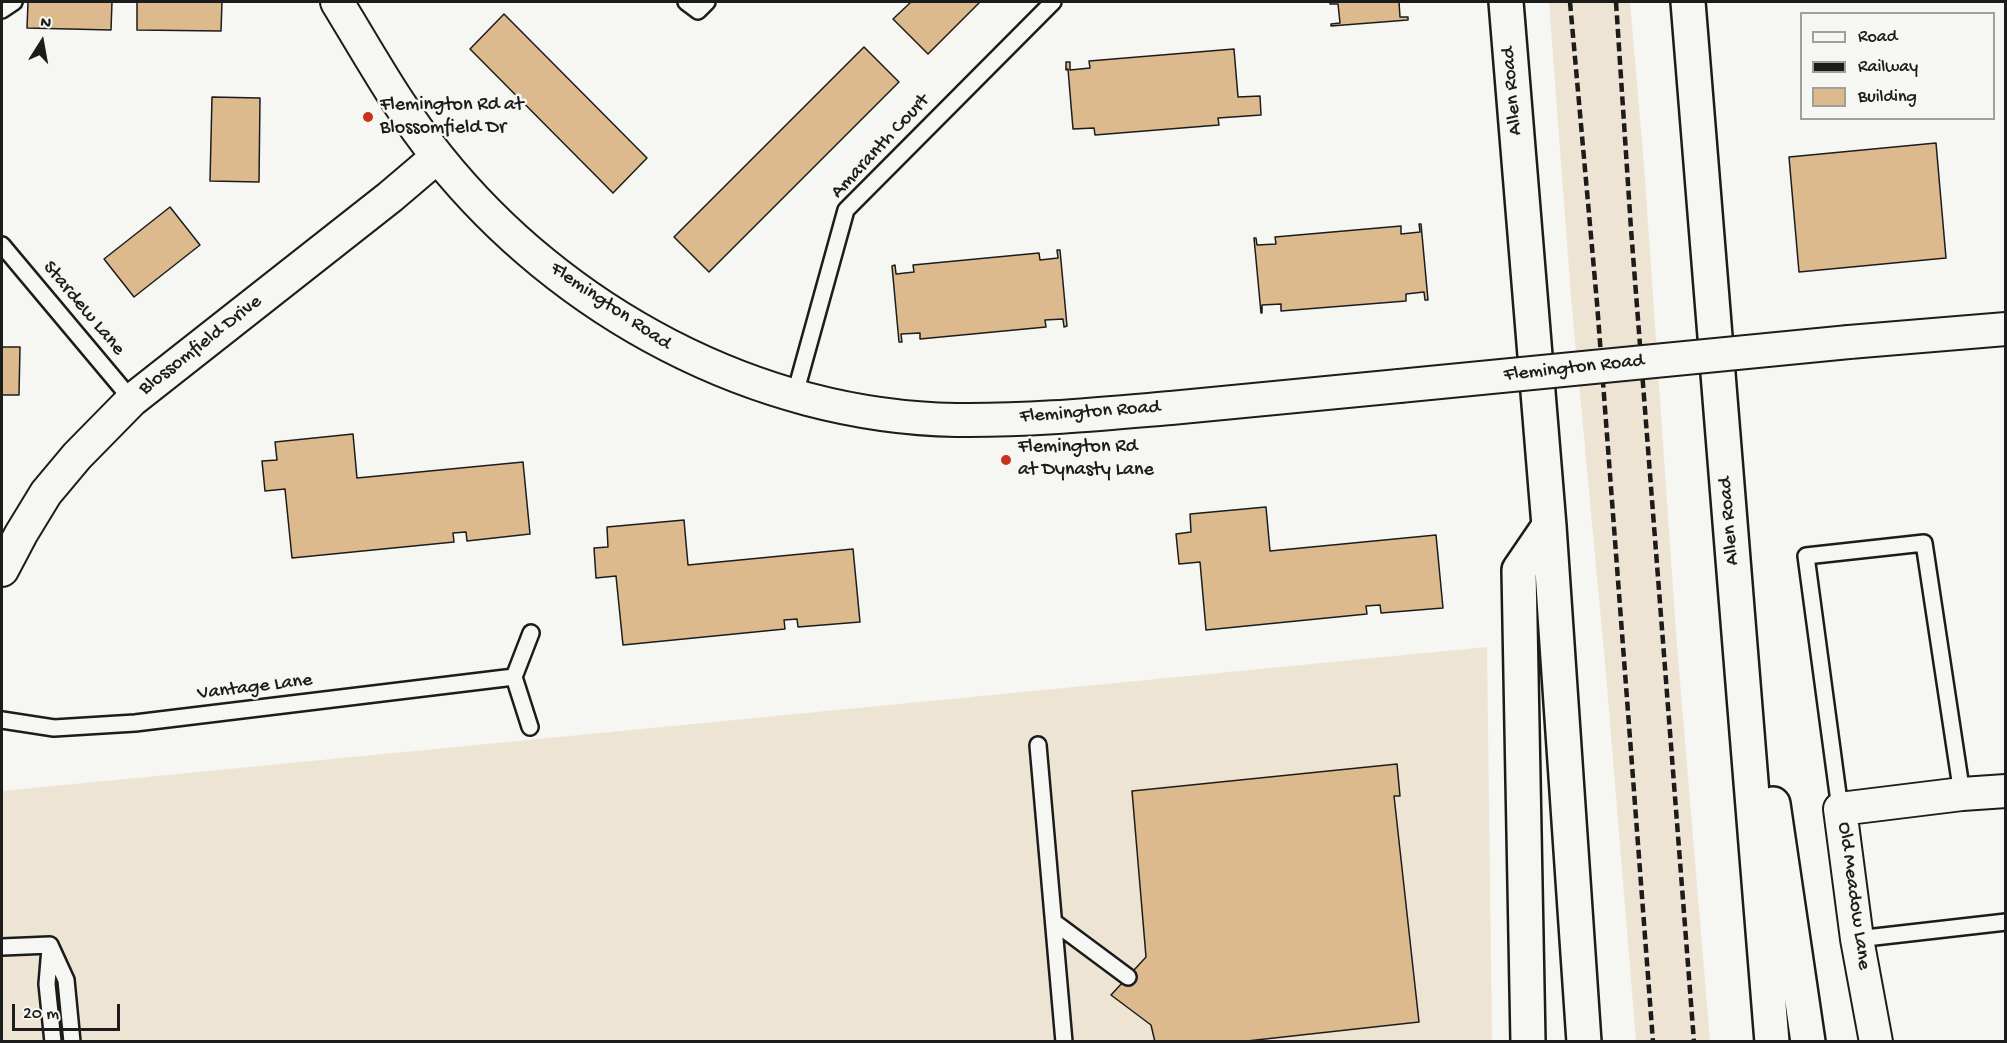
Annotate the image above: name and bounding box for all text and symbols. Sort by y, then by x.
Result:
north arrow [12,12,72,72]
legend [1800,12,1995,120]
text: N [39,14,52,34]
text: Road [1858,27,1897,48]
street label: Allen Road [1497,46,1529,136]
text: Railway [1858,57,1918,78]
text: Building [1858,87,1917,108]
street label: Amaranth Court [826,90,936,204]
place label: Flemington Rd at Blossomfield Dr [380,94,523,141]
marker: Flemington Rd at Blossomfield Dr [361,110,375,124]
street label: Stardew Lane [36,257,130,361]
street label: Flemington Road [545,258,675,356]
street label: Blossomfield Drive [135,291,267,401]
street label: Flemington Road [1503,350,1645,388]
street label: Flemington Road [1019,396,1161,430]
place label: Flemington Rd at Dynasty Lane [1018,436,1154,483]
marker: Flemington Rd at Dynasty Lane [999,453,1013,467]
street label: Allen Road [1714,476,1746,566]
street label: Vantage Lane [196,669,314,707]
street label: Old Meadow Lane [1831,821,1875,971]
scale bar [15,992,123,1030]
text: 20 m [23,1004,59,1025]

